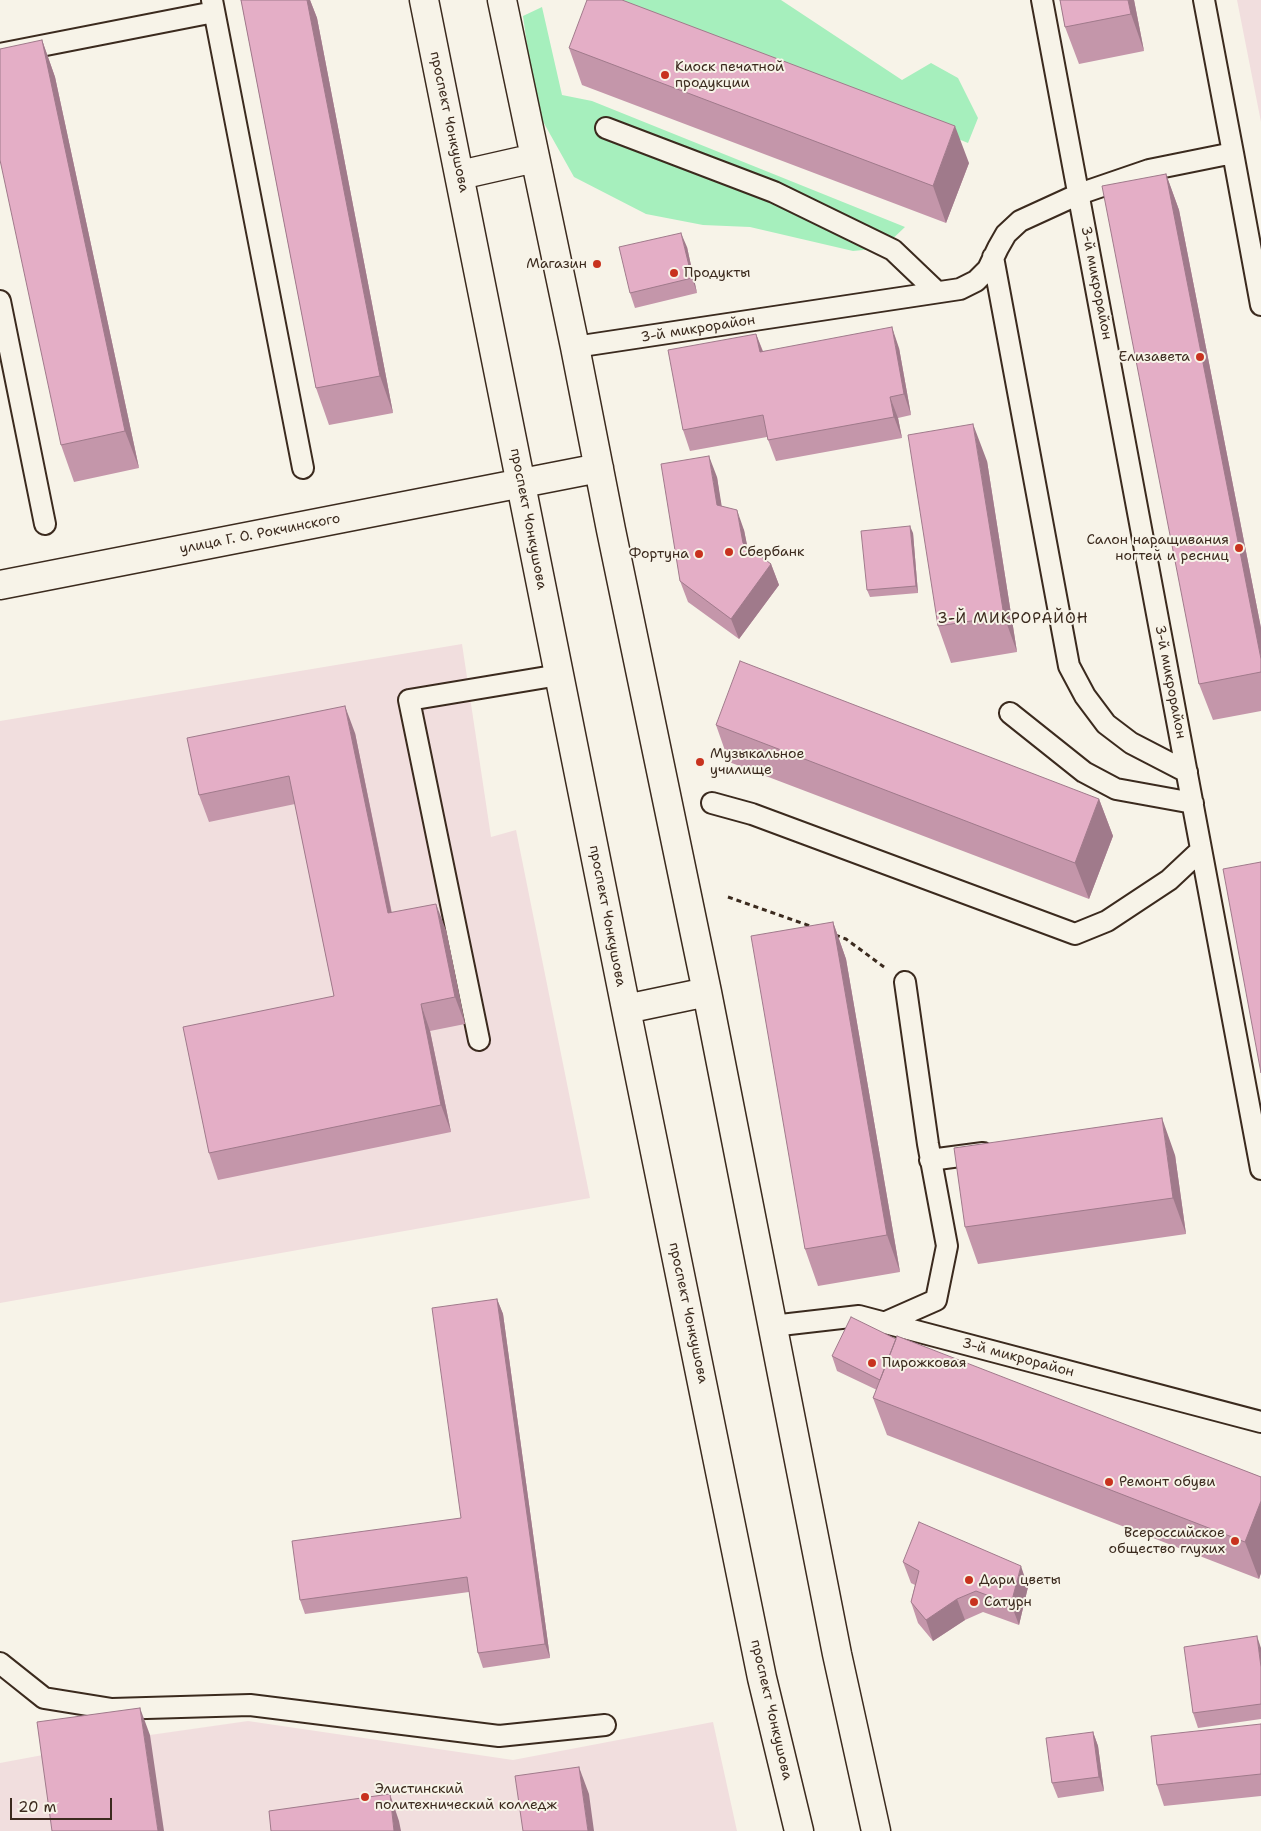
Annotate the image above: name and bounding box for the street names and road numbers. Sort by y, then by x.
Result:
street label: проспект Чонкушова [426,50,472,194]
street label: 3-й микрорайон [1077,225,1115,341]
street label: 3-й микрорайон [640,312,756,346]
street label: проспект Чонкушова [506,447,550,591]
street label: улица Г. О. Рокчинского [178,510,342,558]
street label: 3-й микрорайон [1151,624,1189,740]
street label: проспект Чонкушова [585,844,629,988]
street label: проспект Чонкушова [665,1241,711,1385]
street label: 3-й микрорайон [960,1335,1076,1381]
street label: проспект Чонкушова [747,1638,795,1782]

